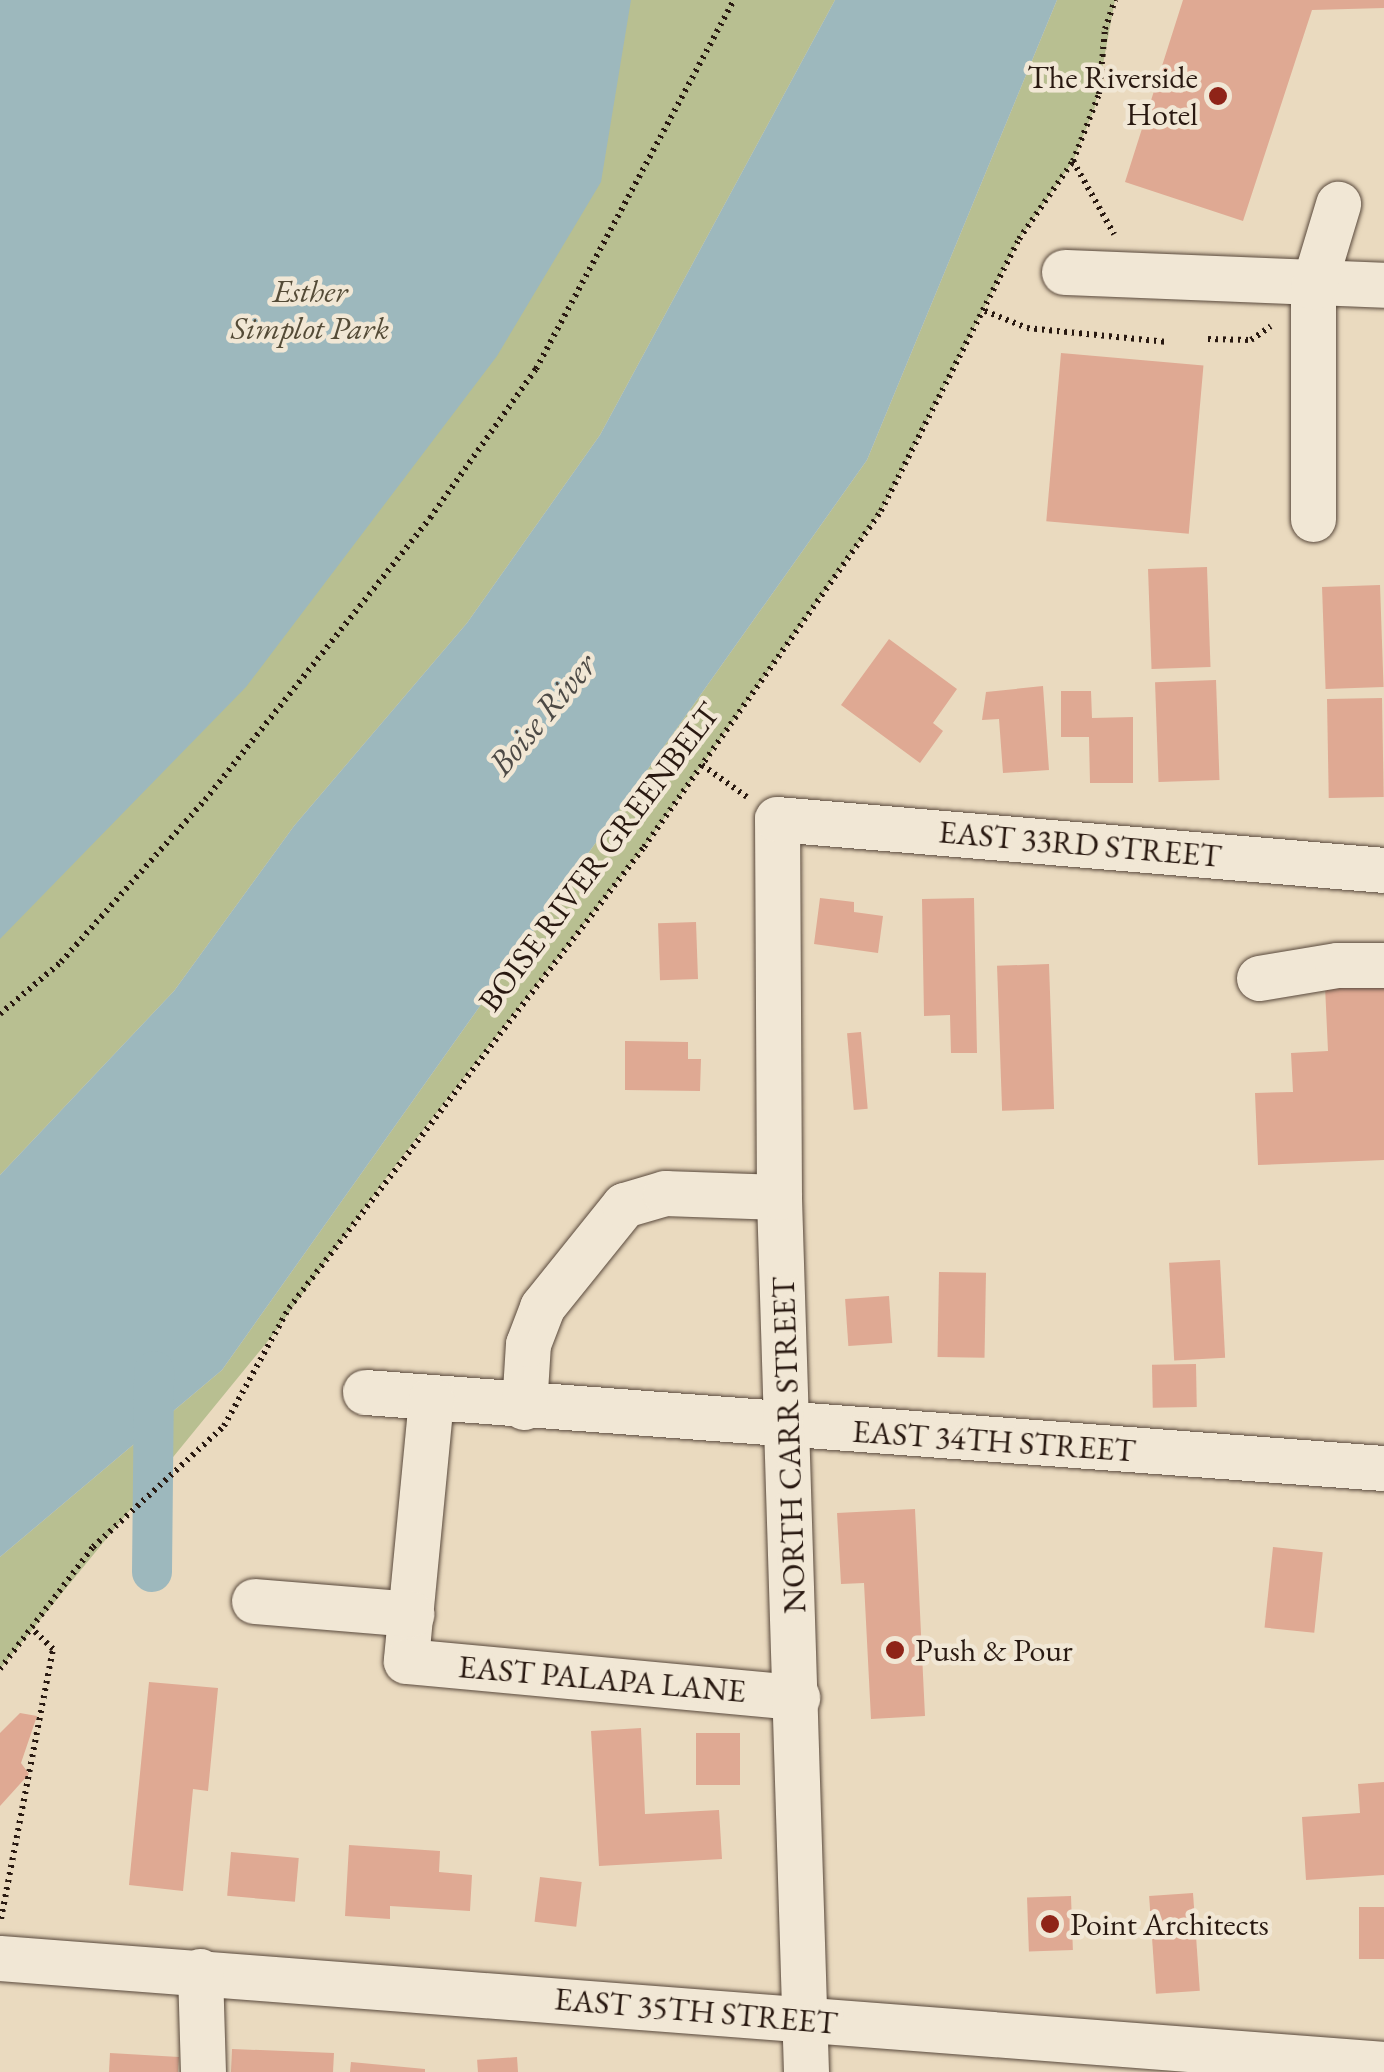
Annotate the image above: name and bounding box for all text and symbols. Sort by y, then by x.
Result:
place label: The Riverside Hotel [1027,59,1198,134]
marker: The Riverside Hotel [1207,85,1229,107]
park label: Esther Simplot Park [231,273,389,348]
water label: Boise River [479,645,605,783]
street label: BOISE RIVER GREENBELT [470,695,728,1019]
street label: EAST 33RD STREET [937,813,1223,875]
street label: NORTH CARR STREET [764,1276,814,1614]
street label: EAST 34TH STREET [851,1412,1137,1470]
place label: Push & Pour [915,1631,1073,1669]
marker: Push & Pour [884,1639,906,1661]
street label: EAST PALAPA LANE [457,1647,747,1711]
place label: Point Architects [1070,1905,1269,1943]
marker: Point Architects [1039,1913,1061,1935]
street label: EAST 35TH STREET [553,1979,839,2043]

